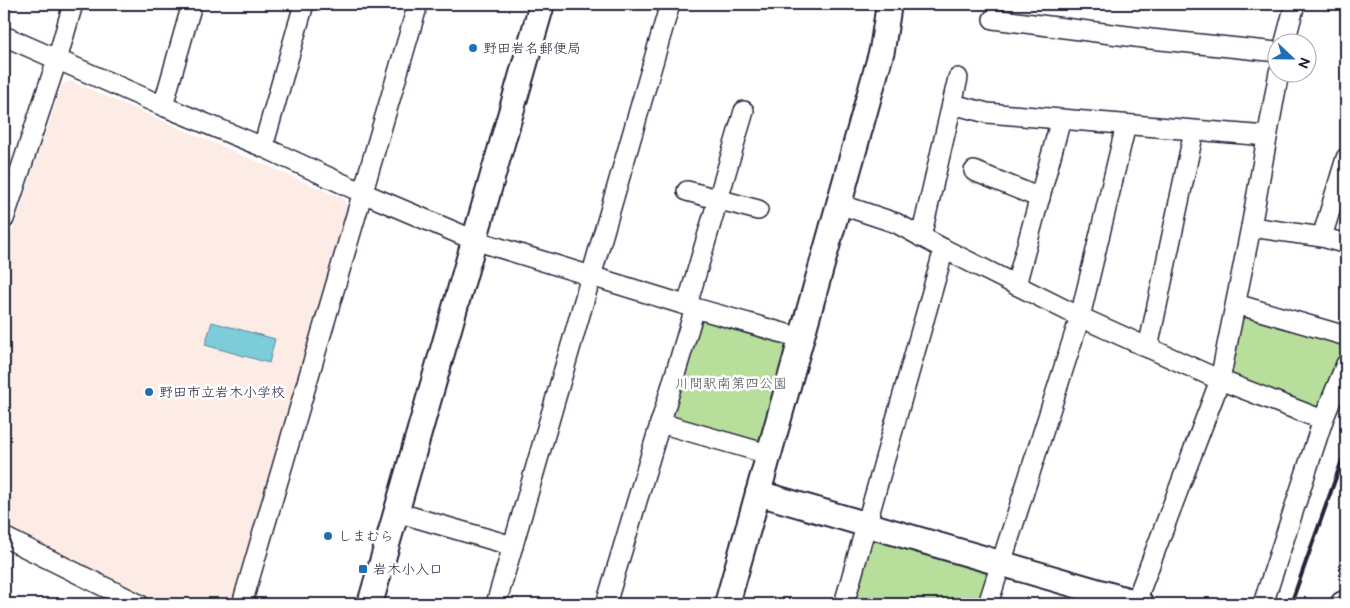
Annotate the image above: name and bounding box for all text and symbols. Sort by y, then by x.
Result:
north arrow [1268,32,1318,82]
place label: 野田岩名郵便局 [483,40,581,57]
marker: 野田岩名郵便局 [467,42,479,54]
text: N [1294,55,1313,71]
park label: 川間駅南第四公園 [675,375,787,392]
place label: 野田市立岩木小学校 [159,384,285,401]
marker: 野田市立岩木小学校 [143,386,155,398]
place label: しまむら [338,528,394,545]
marker: しまむら [322,530,334,542]
place label: 岩木小入口 [373,561,443,578]
marker: 岩木小入口 [357,563,369,575]

